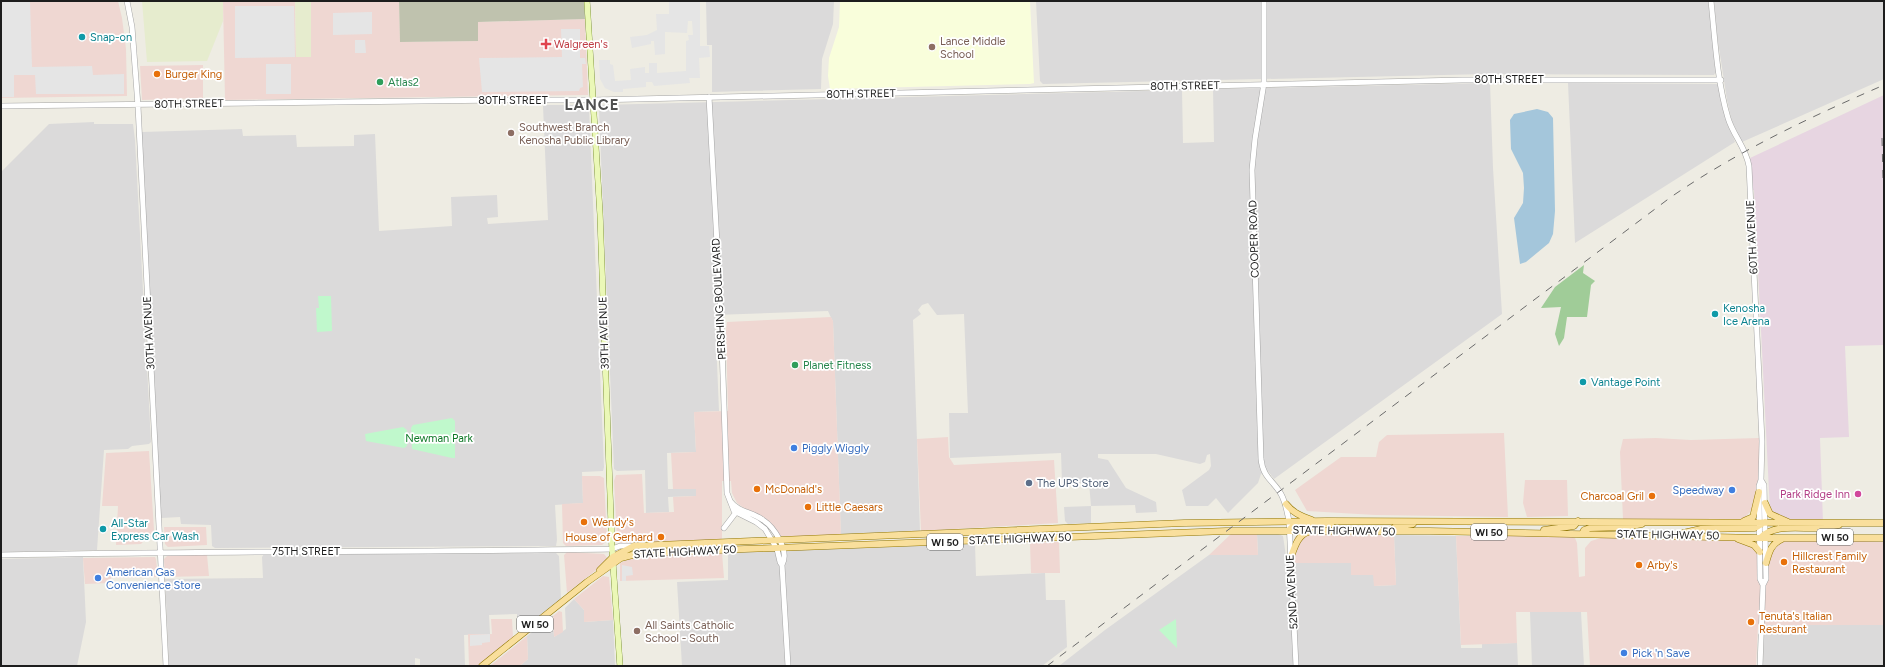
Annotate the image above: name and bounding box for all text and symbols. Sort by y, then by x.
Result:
place label: Snap-on [90,31,132,44]
marker: Snap-on [77,32,87,42]
place label: Lance Middle School [940,35,1005,61]
place label: Walgreen's [554,38,608,51]
marker: Walgreen's [541,39,551,49]
marker: Lance Middle School [927,42,937,52]
place label: Burger King [165,68,222,81]
marker: Burger King [152,69,162,79]
street label: 80TH STREET [1474,73,1544,86]
place label: Atlas2 [388,76,419,89]
marker: Atlas2 [375,77,385,87]
street label: 80TH STREET [1150,79,1220,93]
street label: 80TH STREET [826,87,896,101]
street label: 80TH STREET [478,94,548,107]
district label: LANCE [564,96,620,114]
street label: 80TH STREET [154,97,224,111]
place label: Southwest Branch Kenosha Public Library [519,121,630,147]
marker: Southwest Branch Kenosha Public Library [506,128,516,138]
street label: COOPER ROAD [1246,199,1262,278]
street label: 60TH AVENUE [1744,200,1760,274]
street label: PERSHING BOULEVARD [709,237,729,360]
street label: 30TH AVENUE [141,296,157,370]
street label: 39TH AVENUE [596,296,612,370]
place label: Kenosha Ice Arena [1723,302,1770,328]
marker: Kenosha Ice Arena [1710,309,1720,319]
place label: Planet Fitness [803,359,872,372]
marker: Planet Fitness [790,360,800,370]
place label: Vantage Point [1591,376,1660,389]
marker: Vantage Point [1578,377,1588,387]
park label: Newman Park [405,432,474,445]
place label: Piggly Wiggly [802,442,869,455]
marker: Piggly Wiggly [789,443,799,453]
place label: The UPS Store [1037,477,1109,490]
marker: The UPS Store [1024,478,1034,488]
place label: McDonald's [765,483,822,496]
marker: McDonald's [752,484,762,494]
place label: Speedway [1672,484,1724,497]
marker: Speedway [1727,485,1737,495]
place label: Park Ridge Inn [1780,488,1850,501]
marker: Park Ridge Inn [1853,489,1863,499]
place label: Charcoal Gril [1580,490,1644,503]
marker: Charcoal Gril [1647,491,1657,501]
place label: Little Caesars [816,501,883,514]
marker: Little Caesars [803,502,813,512]
place label: Wendy's [592,516,634,529]
place label: All-Star Express Car Wash [111,517,199,543]
marker: Wendy's [579,517,589,527]
marker: All-Star Express Car Wash [98,524,108,534]
street label: STATE HIGHWAY 50 [1292,524,1396,538]
road number: WI 50 [1471,524,1507,540]
street label: STATE HIGHWAY 50 [1616,528,1720,542]
road number: WI 50 [1817,529,1853,545]
place label: House of Gerhard [565,531,653,544]
street label: STATE HIGHWAY 50 [968,531,1072,547]
marker: House of Gerhard [656,532,666,542]
road number: WI 50 [927,534,963,550]
street label: STATE HIGHWAY 50 [633,543,737,561]
street label: 75TH STREET [272,545,340,558]
place label: Hillcrest Family Restaurant [1792,550,1867,576]
street label: 52ND AVENUE [1284,554,1300,630]
marker: Hillcrest Family Restaurant [1779,557,1789,567]
place label: Arby's [1647,559,1678,572]
marker: Arby's [1634,560,1644,570]
place label: American Gas Convenience Store [106,566,200,592]
marker: American Gas Convenience Store [93,573,103,583]
place label: Tenuta's Italian Resturant [1759,610,1832,636]
road number: WI 50 [517,616,553,632]
marker: Tenuta's Italian Resturant [1746,617,1756,627]
place label: All Saints Catholic School - South [645,619,734,645]
marker: All Saints Catholic School - South [632,626,642,636]
place label: Pick 'n Save [1632,647,1690,660]
marker: Pick 'n Save [1619,648,1629,658]

